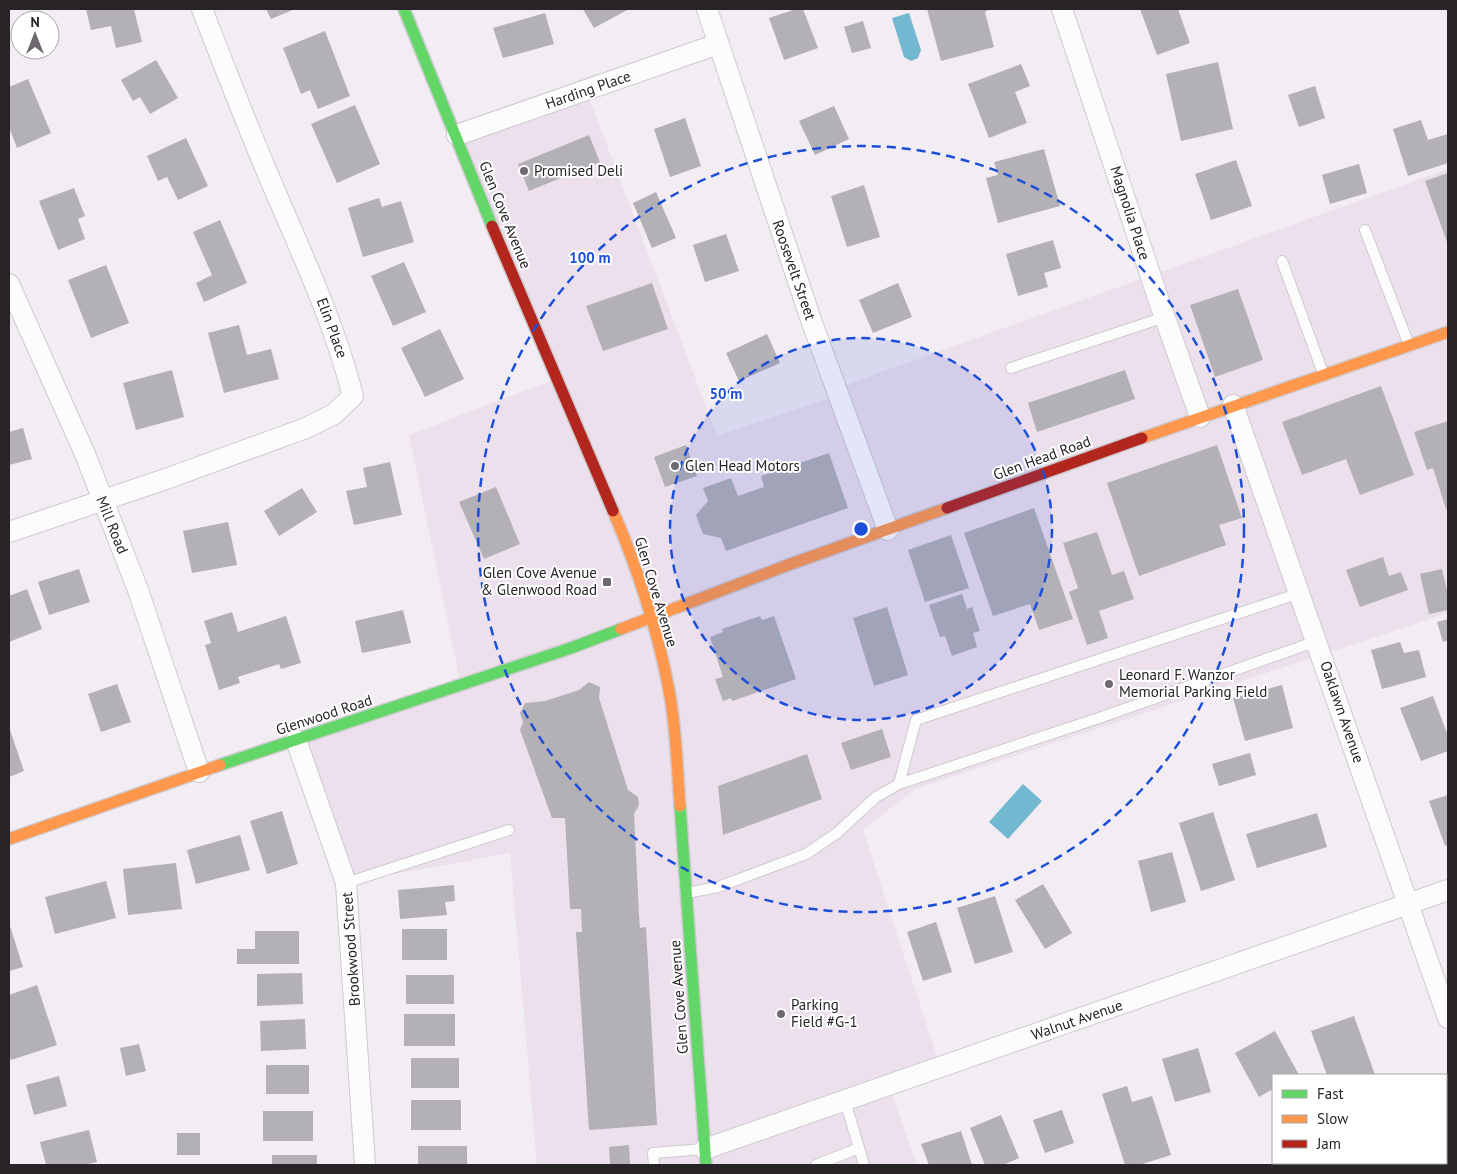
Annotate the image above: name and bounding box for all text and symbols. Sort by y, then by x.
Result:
north arrow [10,10,60,60]
text: N [30,13,40,31]
street label: Harding Place [543,66,633,113]
street label: Glen Cove Avenue [475,158,536,271]
place label: Promised Deli [534,161,623,180]
street label: Magnolia Place [1106,163,1155,262]
marker: Promised Deli [518,165,530,177]
street label: Roosevelt Street [769,217,820,322]
text: 100 m [569,248,611,267]
street label: Elin Place [313,295,352,361]
text: 50 m [710,384,742,403]
street label: Glen Head Road [990,431,1093,484]
place label: Glen Head Motors [685,456,800,475]
marker: Glen Head Motors [669,460,681,472]
street label: Mill Road [92,493,133,556]
centre of rings [852,520,870,538]
street label: Glen Cove Avenue [631,534,682,649]
place label: Glen Cove Avenue & Glenwood Road [481,563,597,599]
marker: Glen Cove Avenue & Glenwood Road [601,576,613,588]
street label: Oaklawn Avenue [1316,658,1369,765]
place label: Leonard F. Wanzor Memorial Parking Field [1119,665,1267,701]
marker: Leonard F. Wanzor Memorial Parking Field [1103,678,1115,690]
street label: Glenwood Road [273,690,374,739]
street label: Brookwood Street [337,891,364,1007]
street label: Glen Cove Avenue [665,939,692,1055]
place label: Parking Field #G-1 [791,995,858,1031]
street label: Walnut Avenue [1029,995,1125,1044]
marker: Parking Field #G-1 [775,1008,787,1020]
legend [1272,1074,1447,1164]
text: Fast [1317,1084,1344,1103]
text: Slow [1317,1109,1348,1128]
text: Jam [1316,1134,1341,1153]

